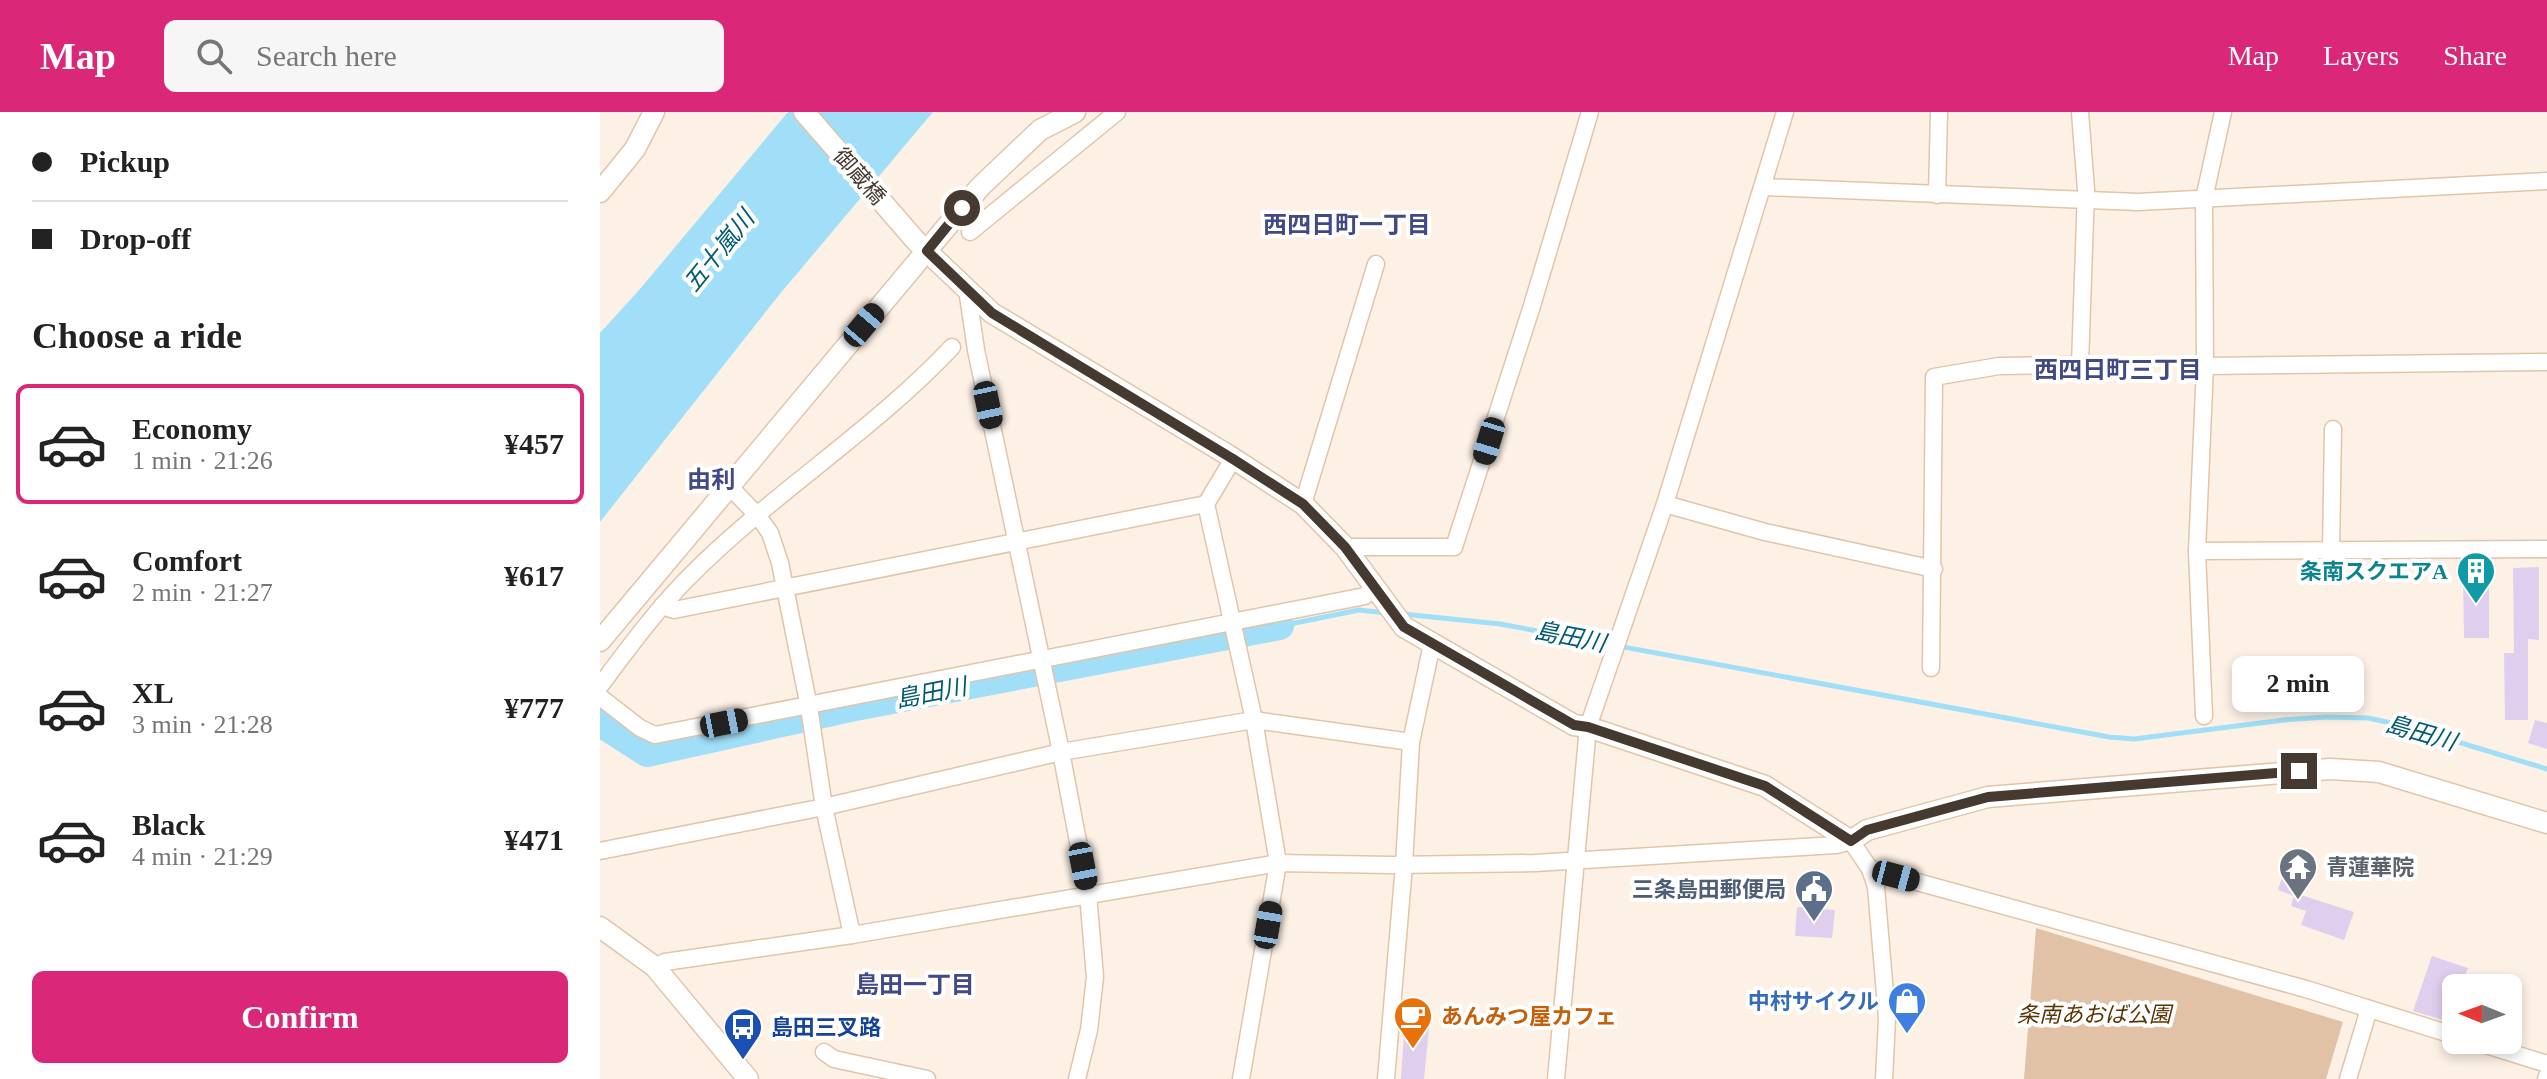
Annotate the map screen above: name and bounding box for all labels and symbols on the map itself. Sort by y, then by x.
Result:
street label: 御蔵橋 [829,143,891,209]
route start [944,190,980,226]
water label: 五十嵐川 [679,203,761,296]
district label: 西四日町一丁目 [1263,212,1431,238]
car [839,299,889,351]
district label: 西四日町三丁目 [2034,357,2202,383]
car [971,379,1005,431]
car [1471,415,1507,467]
district label: 由利 [687,467,735,493]
building icon: 条南スクエアA [2455,550,2497,605]
place label: 条南スクエアA [2300,559,2448,584]
water label: 島田川 [1532,617,1611,657]
callout: 2 min [2233,655,2365,711]
water label: 島田川 [893,673,972,713]
car [698,707,750,739]
water label: 島田川 [2383,711,2462,756]
route end [2281,753,2317,789]
car [1067,840,1099,892]
temple icon: 青蓮華院 [2277,846,2319,901]
place label: 青蓮華院 [2326,855,2414,880]
car [1870,858,1922,894]
public building icon: 三条島田郵便局 [1793,868,1835,923]
place label: 三条島田郵便局 [1632,877,1786,902]
car [1252,899,1284,951]
district label: 島田一丁目 [855,972,975,998]
north arrow [2442,974,2522,1054]
shop icon: 中村サイクル [1886,980,1928,1035]
place label: 中村サイクル [1748,989,1879,1014]
cafe icon: あんみつ屋カフェ [1392,995,1434,1050]
park label: 条南あおば公園 [2017,1002,2174,1027]
place label: あんみつ屋カフェ [1441,1004,1617,1029]
bus stop icon: 島田三叉路 [722,1006,764,1061]
place label: 島田三叉路 [771,1015,881,1040]

